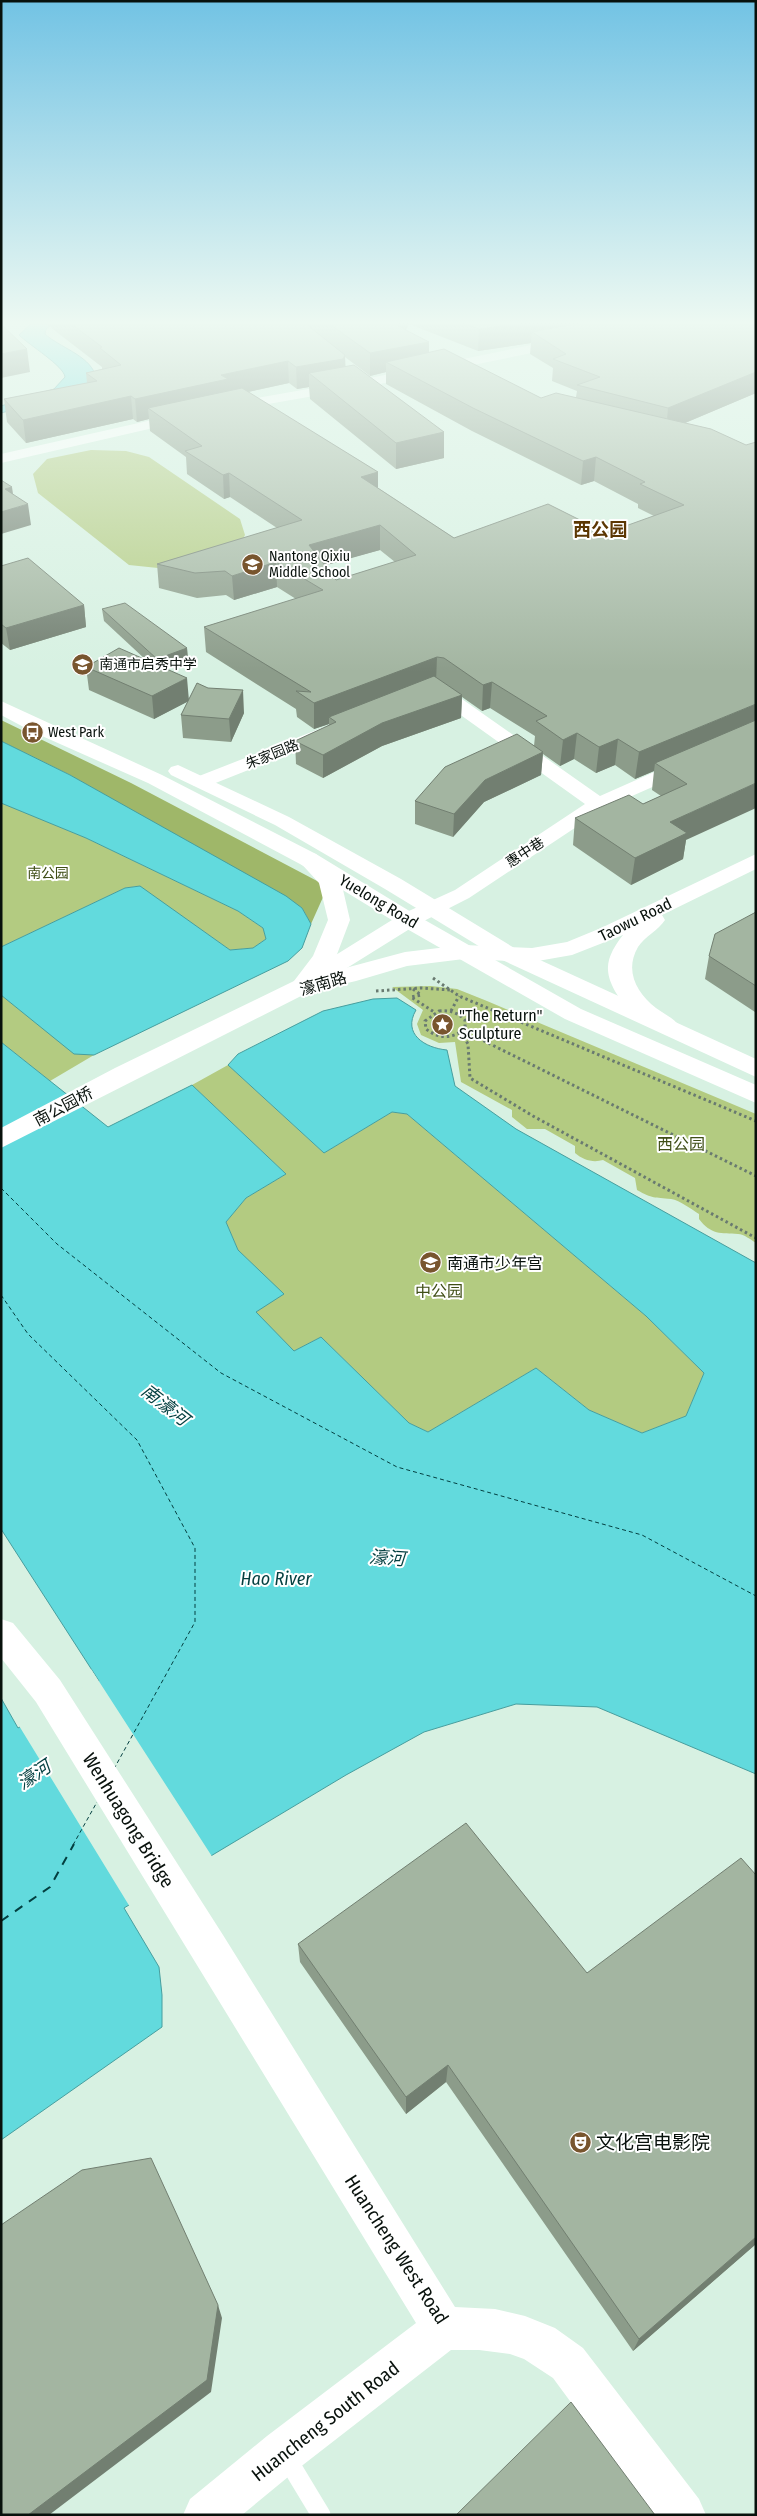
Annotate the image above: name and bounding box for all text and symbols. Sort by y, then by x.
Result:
district label: 西公园 [573,519,627,541]
place label: Nantong Qixiu Middle School [269,548,350,581]
school or university icon: Nantong Qixiu Middle School [241,552,265,576]
school or university icon: 南通市启秀中学 [71,652,95,676]
place label: 南通市启秀中学 [99,656,197,673]
bus stop icon: West Park [20,720,44,744]
place label: West Park [48,724,104,741]
street label: 朱家园路 [243,736,301,773]
street label: 惠中巷 [503,834,548,871]
park label: 南公园 [27,865,69,882]
street label: Yuelong Road [336,870,422,932]
street label: Taowu Road [596,894,675,945]
street label: 濠南路 [297,968,349,999]
place label: "The Return" Sculpture [459,1006,543,1043]
place icon: "The Return" Sculpture [431,1012,455,1036]
street label: 南公园桥 [31,1083,96,1130]
park label: 西公园 [657,1135,705,1154]
school or university icon: 南通市少年宫 [419,1251,443,1275]
place label: 南通市少年宫 [447,1254,543,1273]
park label: 中公园 [415,1282,463,1301]
water label: 南濠河 [137,1380,195,1432]
water label: 濠河 [368,1546,409,1570]
water label: Hao River [241,1568,312,1590]
street label: Wenhuagong Bridge [78,1749,179,1892]
water label: 濠河 [13,1754,58,1794]
theatre icon: 文化宫电影院 [568,2130,592,2154]
place label: 文化宫电影院 [596,2131,710,2154]
street label: Huancheng West Road [340,2170,453,2328]
street label: Huancheng South Road [247,2357,404,2486]

